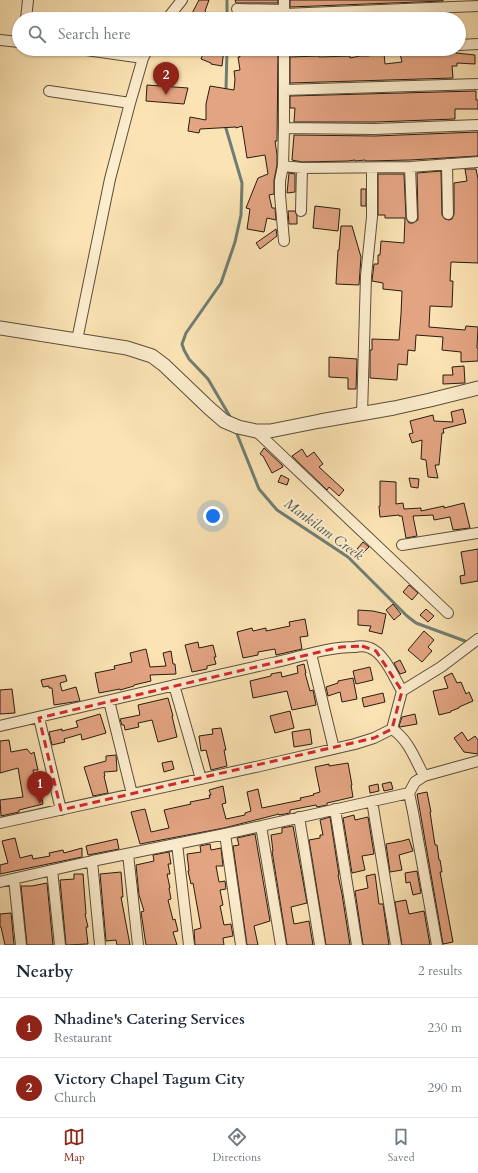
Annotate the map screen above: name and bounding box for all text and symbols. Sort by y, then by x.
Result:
search box [12,12,466,56]
icon: search [26,23,48,45]
text: Search here [58,24,131,44]
pin: 2 [153,62,179,95]
water label: Mankilam Creek [280,494,367,565]
your location [203,506,223,526]
pin: 1 [27,771,53,804]
text: Nearby [16,960,73,983]
text: 2 results [418,962,462,980]
text: Nhadine's Catering Services [54,1009,245,1029]
text: 1 [26,1019,32,1037]
text: 230 m [428,1019,462,1037]
text: Restaurant [54,1029,112,1047]
text: Victory Chapel Tagum City [54,1069,245,1089]
text: 2 [26,1079,32,1097]
text: 290 m [428,1079,462,1097]
text: Church [54,1089,96,1107]
tab: Map [63,1126,85,1165]
tab: Directions [212,1126,261,1165]
tab: Saved [388,1126,415,1165]

